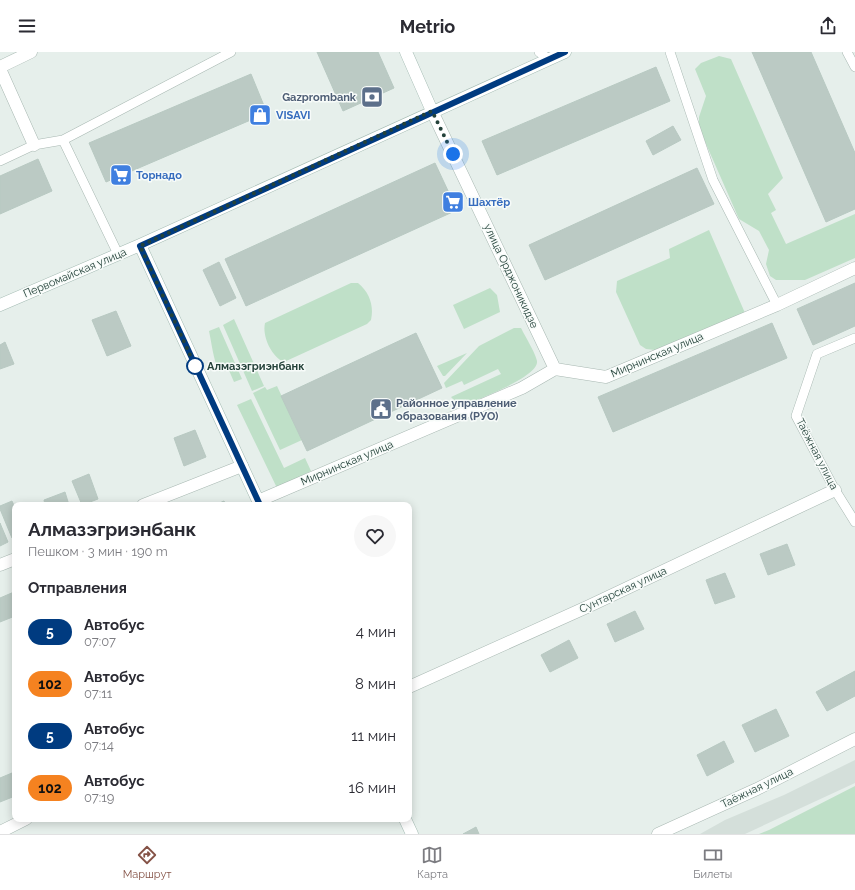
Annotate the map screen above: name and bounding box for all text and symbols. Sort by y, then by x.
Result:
icon: menu [16,15,38,37]
icon: share [817,15,839,37]
text: Metrio [400,16,455,37]
bank icon: Gazprombank [359,84,385,110]
place label: Gazprombank [282,91,357,104]
shop icon: VISAVI [247,102,273,128]
place label: VISAVI [276,109,311,122]
your location [443,144,463,164]
supermarket icon: Торнадо [108,162,134,188]
place label: Торнадо [136,169,182,182]
supermarket icon: Шахтёр [440,189,466,215]
place label: Шахтёр [468,196,510,209]
street label: улица Орджоникидзе [481,222,541,331]
street label: Первомайская улица [21,245,129,301]
street label: Мирнинская улица [609,330,705,380]
marker: Алмазэгриэнбанк [186,357,204,375]
place label: Алмазэгриэнбанк [207,360,305,373]
public building icon: Районное управление образования (РУО) [368,396,394,422]
place label: Районное управление образования (РУО) [396,397,517,423]
street label: Таёжная улица [793,416,841,492]
street label: Мирнинская улица [299,438,395,488]
button: heart [354,515,396,557]
text: Алмазэгриэнбанк [28,518,196,540]
text: Пешком · 3 мин · 190 m [28,544,168,559]
street label: Сунтарская улица [577,564,669,616]
text: Отправления [28,579,127,597]
text: Автобус [84,616,145,634]
text: 4 мин [356,623,396,641]
text: 5 [46,624,54,640]
text: 07:07 [84,634,116,649]
text: Автобус [84,668,145,686]
text: 8 мин [355,675,396,693]
text: 102 [38,676,62,692]
text: 07:11 [84,686,112,701]
text: Автобус [84,720,145,738]
text: 11 мин [351,727,396,745]
text: 5 [46,728,54,744]
text: 07:14 [84,738,114,753]
street label: Таёжная улица [719,765,795,811]
text: Автобус [84,772,145,790]
text: 16 мин [349,779,396,797]
text: 102 [38,780,62,796]
text: 07:19 [84,790,114,805]
tab: Маршрут [123,844,172,881]
tab: Карта [417,844,448,881]
tab: Билеты [693,844,732,881]

